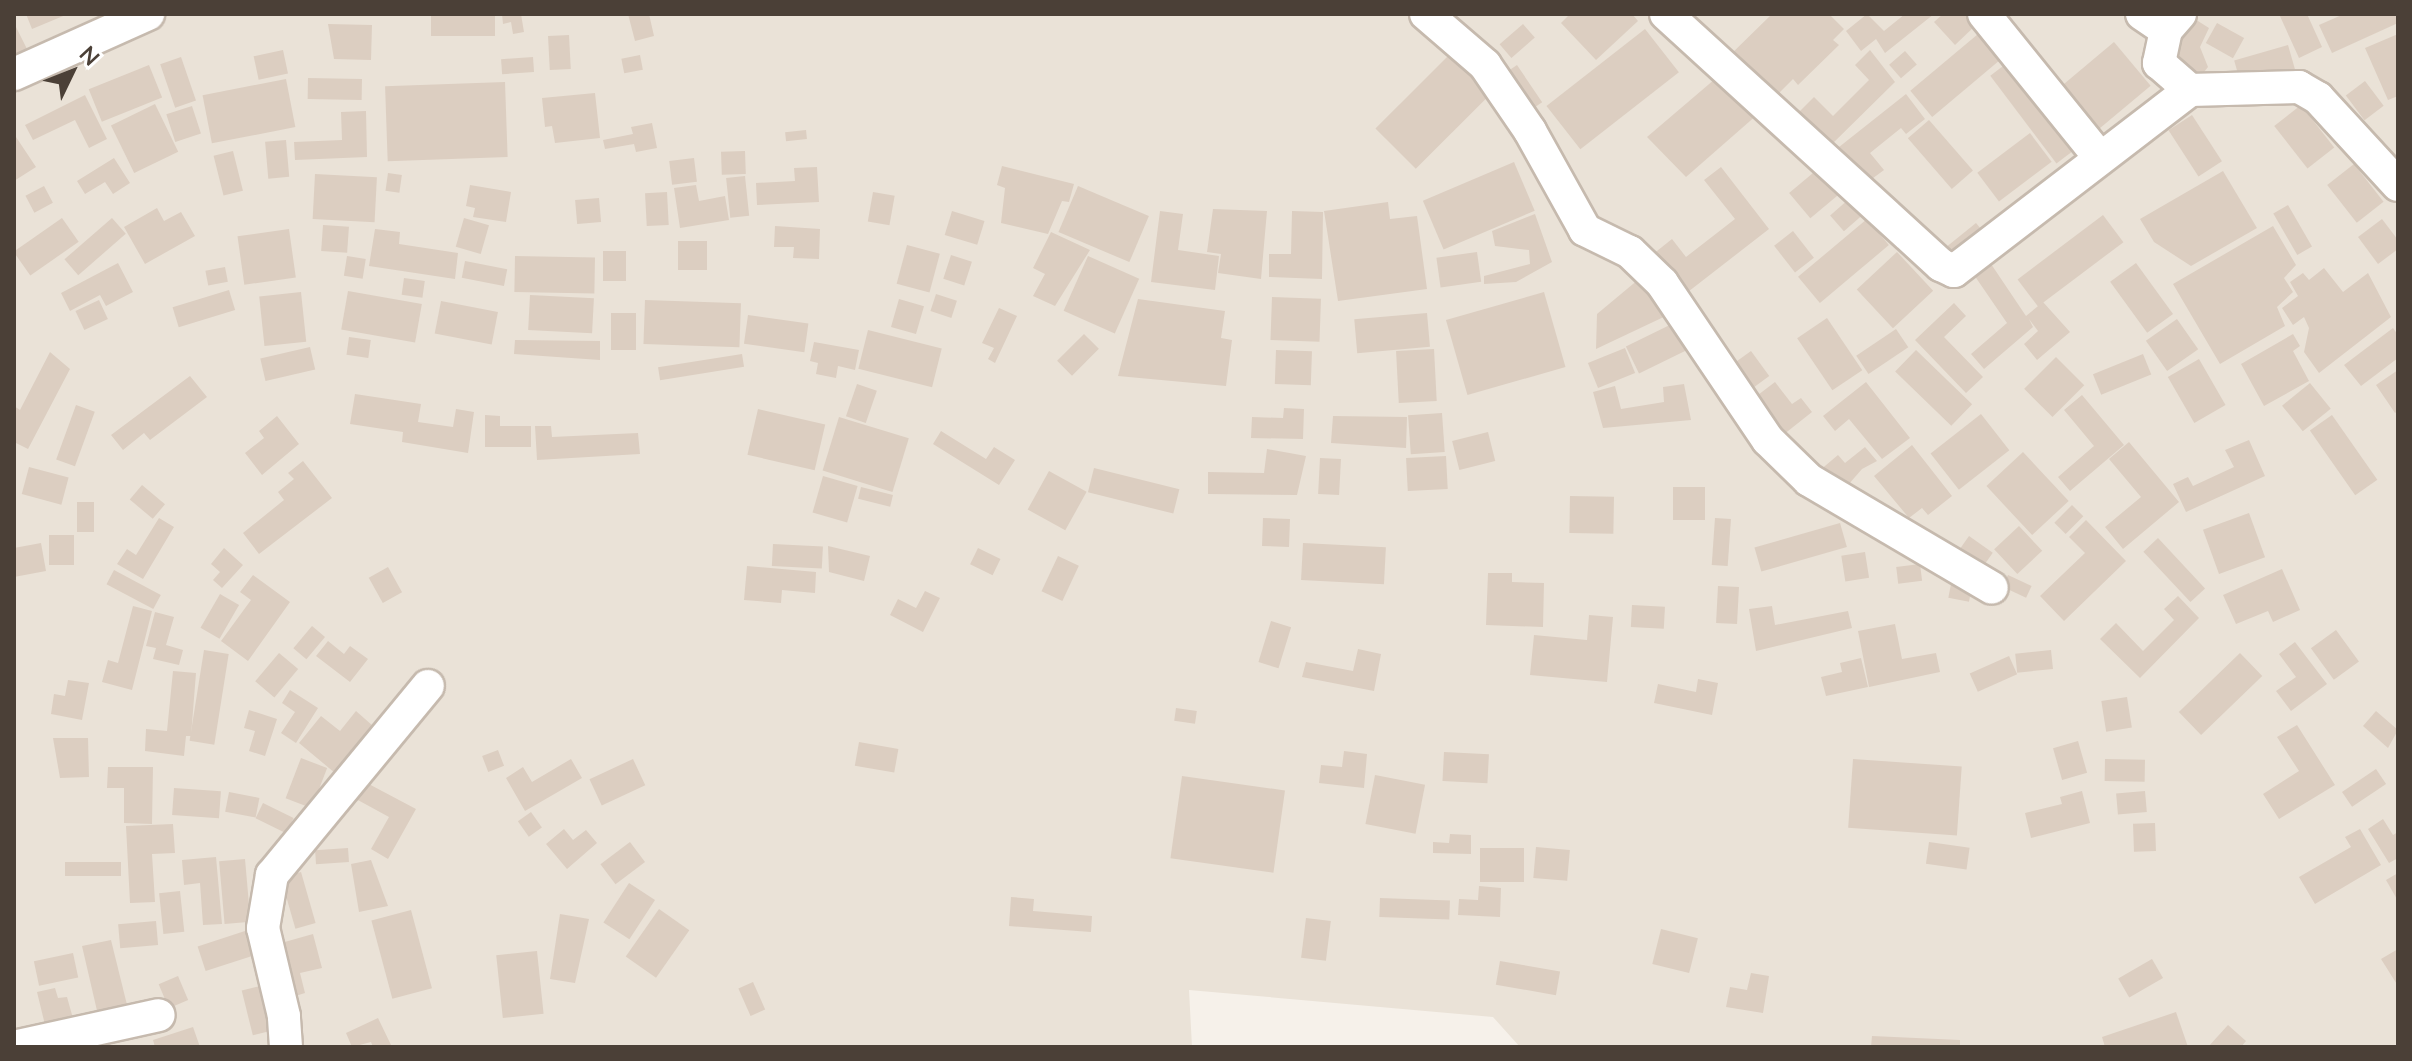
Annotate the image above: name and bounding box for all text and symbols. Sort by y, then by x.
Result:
north arrow [32,32,112,112]
text: N [74,40,106,71]

